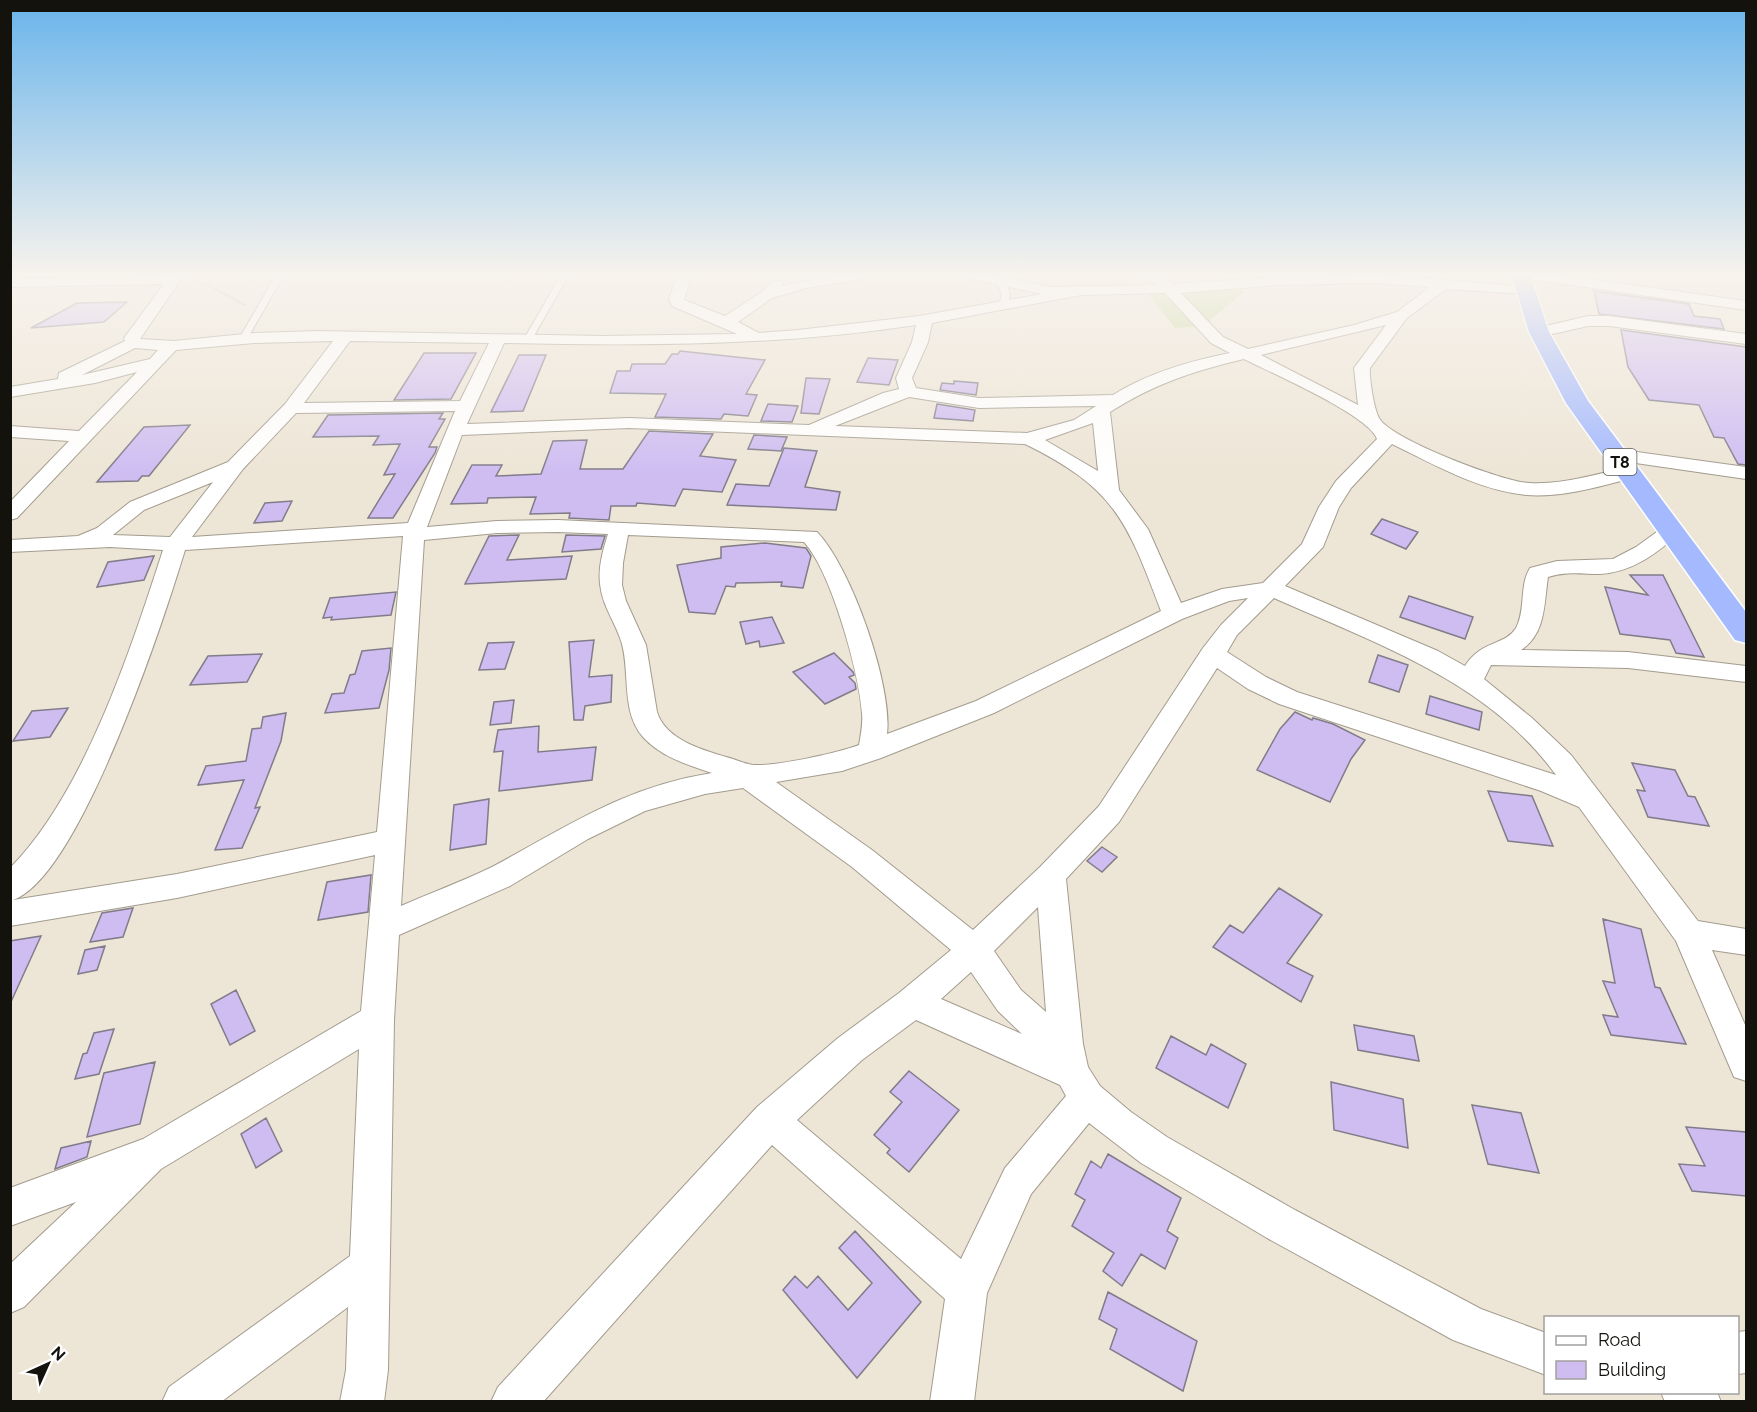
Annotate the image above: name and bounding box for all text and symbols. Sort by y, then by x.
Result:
road number: T8 [1604,449,1636,475]
legend [1544,1316,1739,1394]
text: Road [1598,1329,1641,1350]
north arrow [18,1334,78,1394]
text: N [47,1343,69,1365]
text: Building [1598,1359,1666,1380]

